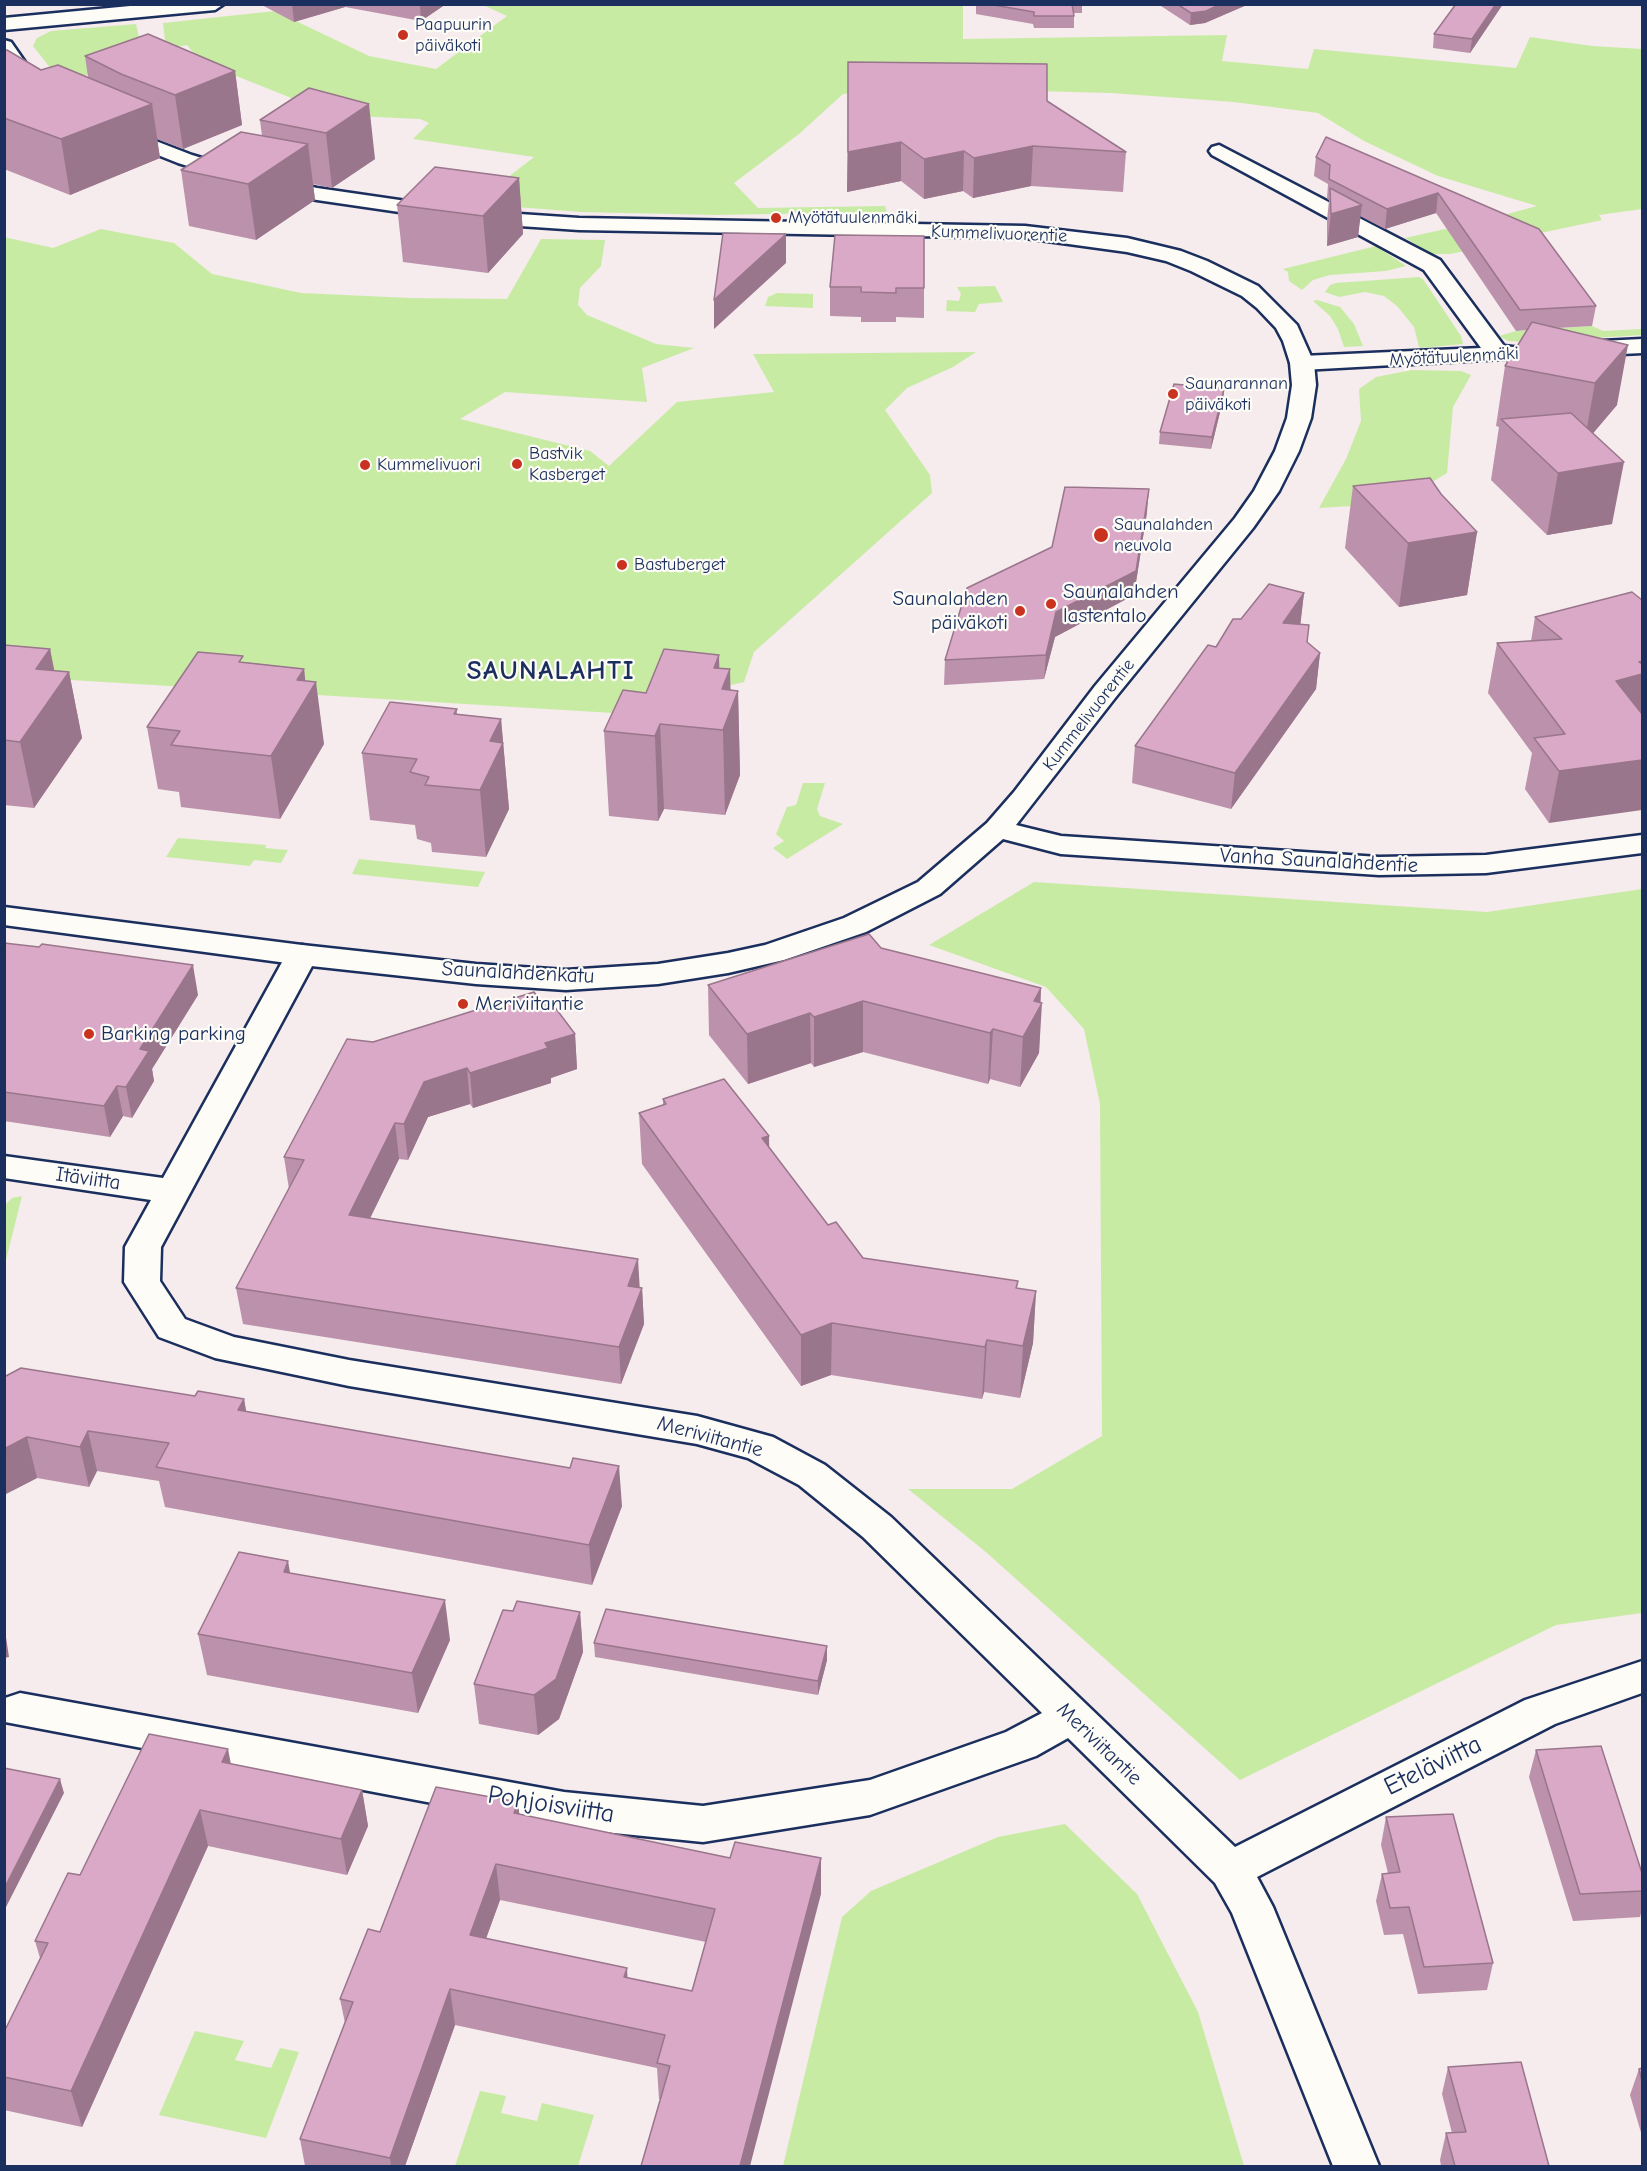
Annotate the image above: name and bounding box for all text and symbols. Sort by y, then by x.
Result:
place label: Paapuurin päiväkoti [415,14,492,57]
marker: Paapuurin päiväkoti [396,28,410,42]
place label: Myötätuulenmäki [788,207,918,229]
marker: Myötätuulenmäki [769,211,783,225]
street label: Kummelivuorentie [930,221,1068,247]
street label: Myötätuulenmäki [1389,343,1519,371]
place label: Saunarannan päiväkoti [1185,373,1288,416]
marker: Saunarannan päiväkoti [1166,387,1180,401]
place label: Bastvik Kasberget [529,443,605,486]
place label: Kummelivuori [377,454,481,476]
marker: Bastvik Kasberget [510,457,524,471]
marker: Kummelivuori [358,458,372,472]
place label: Saunalahden neuvola [1114,514,1213,556]
marker: Saunalahden neuvola [1092,526,1110,544]
place label: Bastuberget [634,554,725,576]
marker: Bastuberget [615,558,629,572]
place label: Saunalahden lastentalo [1063,579,1179,629]
place label: Saunalahden päiväkoti [892,586,1008,636]
marker: Saunalahden lastentalo [1044,597,1058,611]
marker: Saunalahden päiväkoti [1013,604,1027,618]
district label: SAUNALAHTI [467,655,635,687]
street label: Kummelivuorentie [1039,655,1139,775]
street label: Vanha Saunalahdentie [1219,843,1419,879]
street label: Saunalahdenkatu [441,956,595,990]
place label: Meriviitantie [475,991,584,1017]
marker: Meriviitantie [456,997,470,1011]
place label: Barking parking [101,1021,246,1047]
marker: Barking parking [82,1027,96,1041]
street label: Itäviitta [54,1162,122,1196]
street label: Meriviitantie [654,1411,766,1463]
street label: Meriviitantie [1051,1697,1147,1791]
street label: Eteläviitta [1379,1729,1487,1803]
street label: Pohjoisviitta [485,1780,617,1830]

